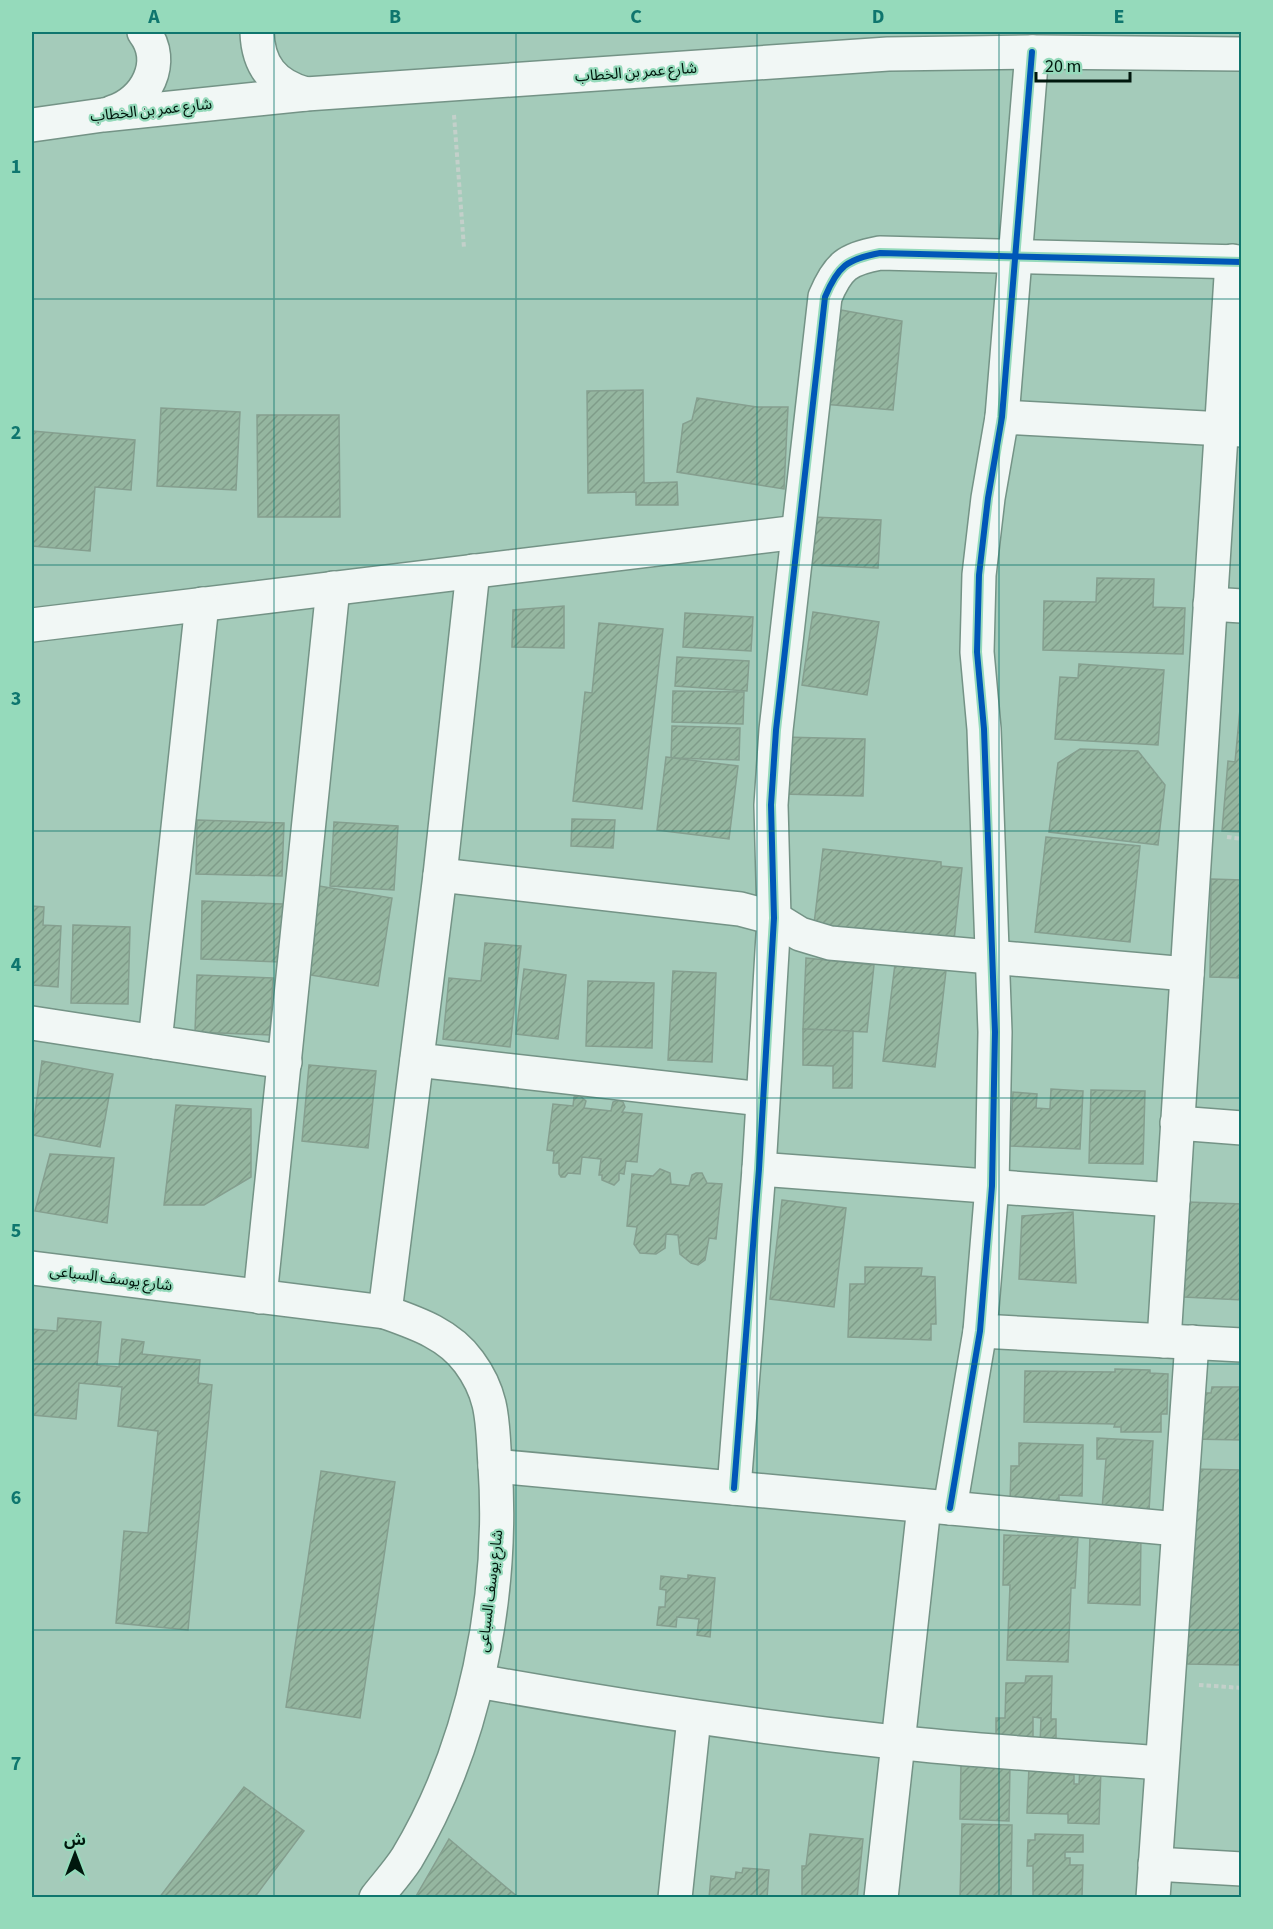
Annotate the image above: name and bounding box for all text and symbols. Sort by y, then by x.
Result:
text: A [147,3,160,31]
text: B [389,3,401,31]
text: C [630,3,642,31]
text: D [872,3,884,31]
text: E [1114,3,1124,31]
scale bar [1036,45,1130,83]
text: 20 m [1045,54,1081,79]
street label: شارع عمر بن الخطاب [574,58,698,88]
street label: شارع عمر بن الخطاب [89,94,213,128]
text: 1 [11,153,21,181]
text: 2 [11,419,21,447]
text: 3 [11,685,21,713]
text: 4 [11,951,22,979]
text: 5 [11,1217,21,1245]
street label: شارع يوسف السباعى [48,1261,174,1297]
text: 6 [11,1484,21,1512]
street label: شارع يوسف السباعى [473,1528,509,1654]
text: 7 [11,1750,21,1778]
north arrow [45,1824,105,1884]
text: ش [64,1829,86,1851]

